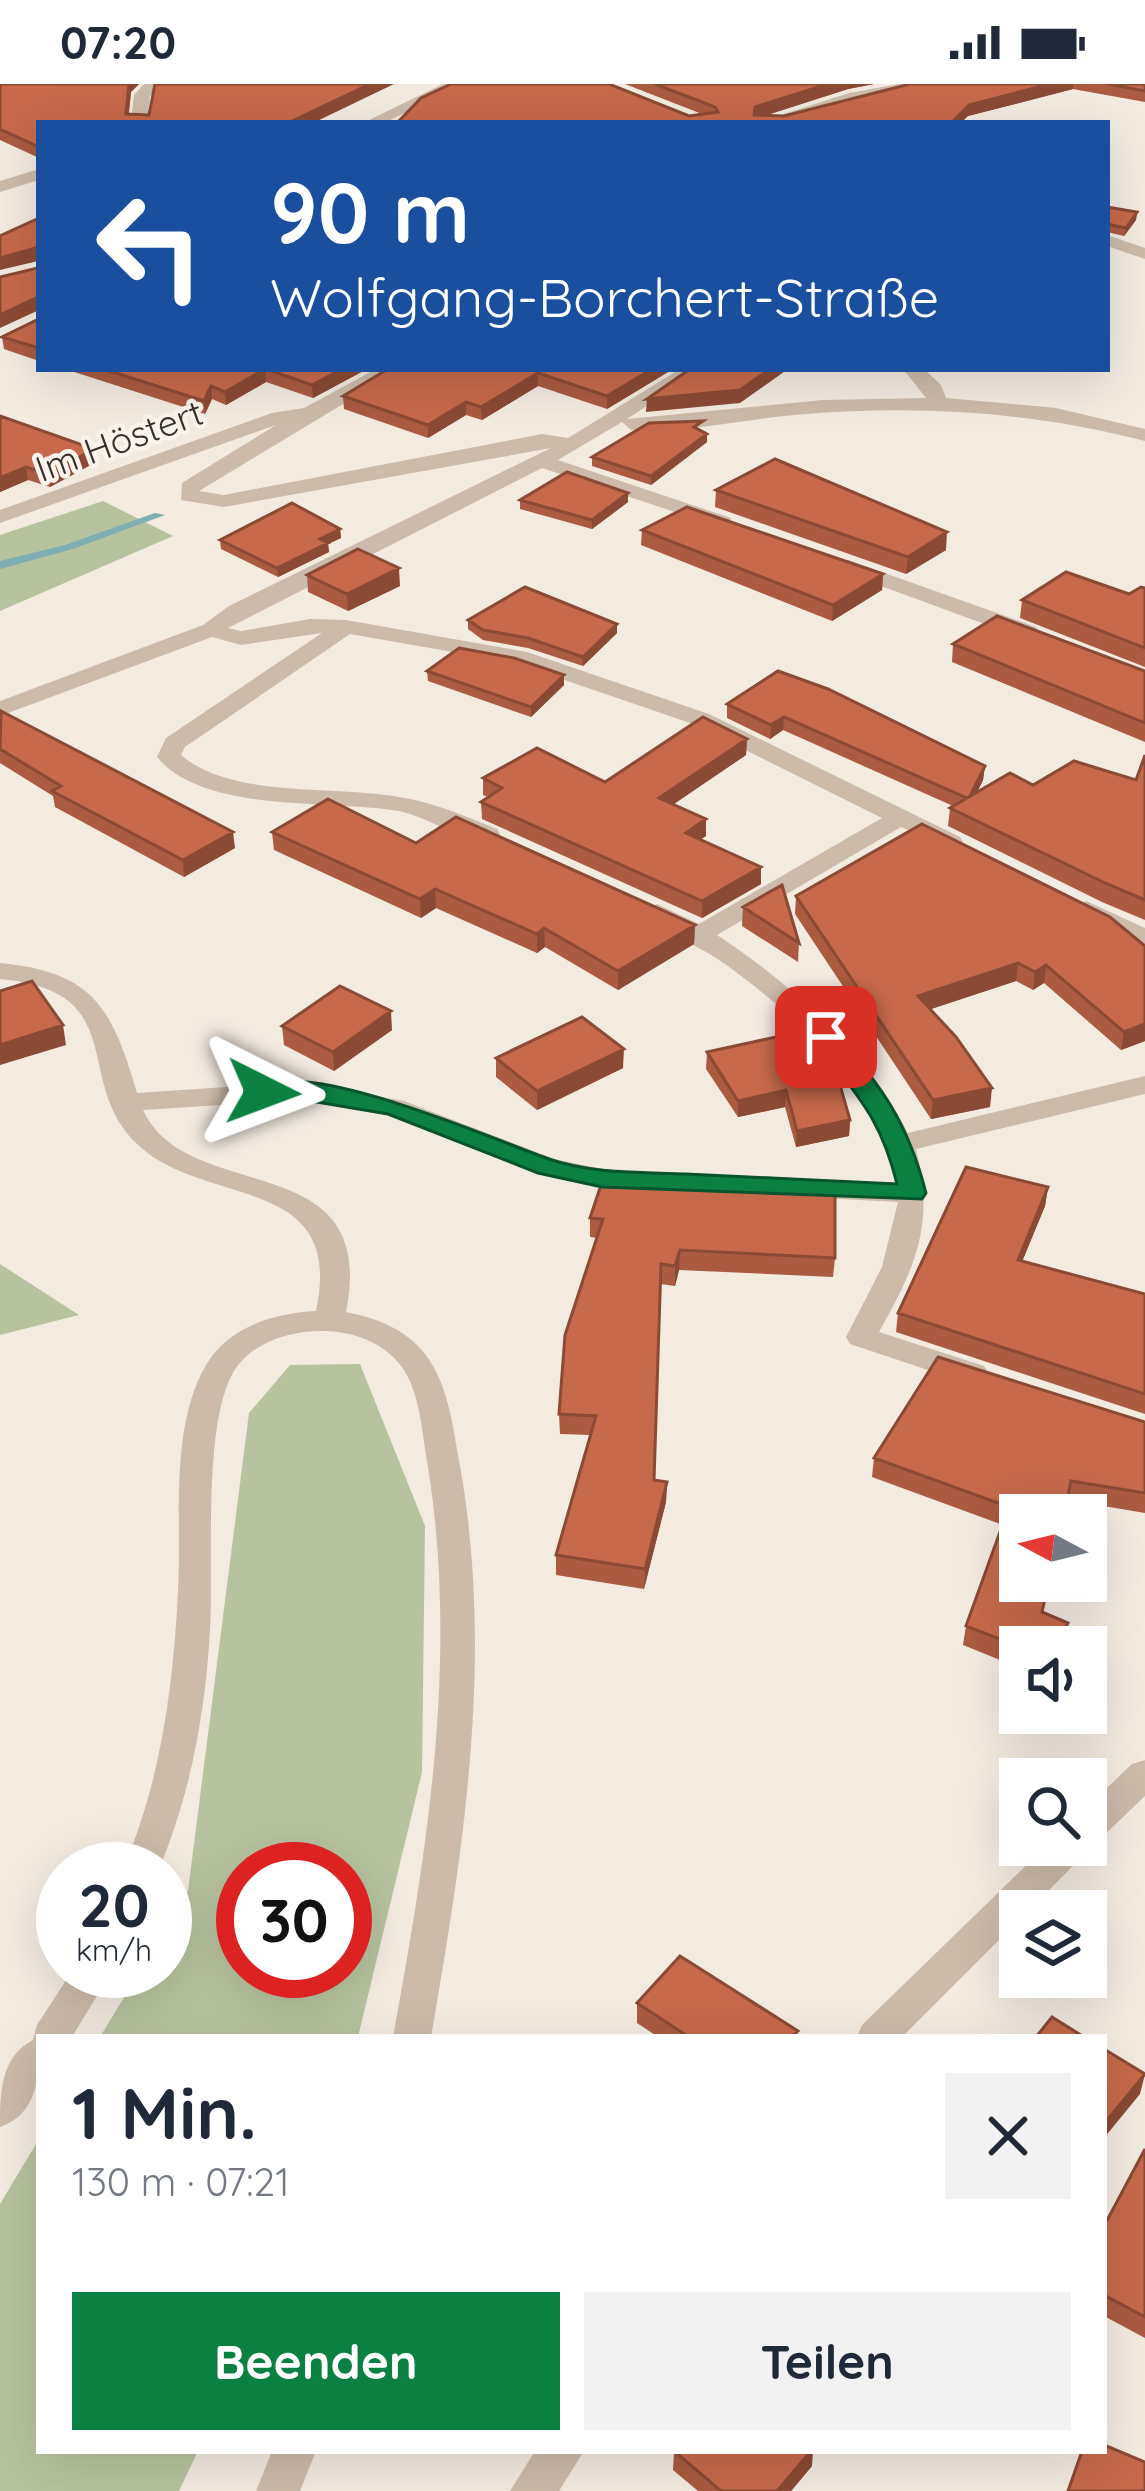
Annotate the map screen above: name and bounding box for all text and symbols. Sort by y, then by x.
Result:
text: 07:20 [60,14,176,70]
text: 90 m [270,159,470,264]
icon: left [72,168,228,324]
text: Wolfgang-Borchert-Straße [270,263,939,331]
street label: Im Höstert [29,389,209,491]
pin [775,986,877,1088]
icon: arrive [793,1004,859,1070]
position arrow [200,1029,326,1155]
north arrow [999,1494,1107,1602]
map controls [999,1494,1107,1998]
button: sound [999,1626,1107,1734]
button: search [999,1758,1107,1866]
speed limit sign: 30 [216,1842,372,1998]
text: 20 [79,1867,149,1942]
button: layers [999,1890,1107,1998]
text: km/h [76,1931,152,1969]
text: 1 Min. [72,2067,257,2157]
button: close [945,2073,1071,2199]
text: 130 m · 07:21 [72,2157,290,2206]
button: Beenden [72,2292,560,2430]
button: Teilen [584,2292,1071,2430]

